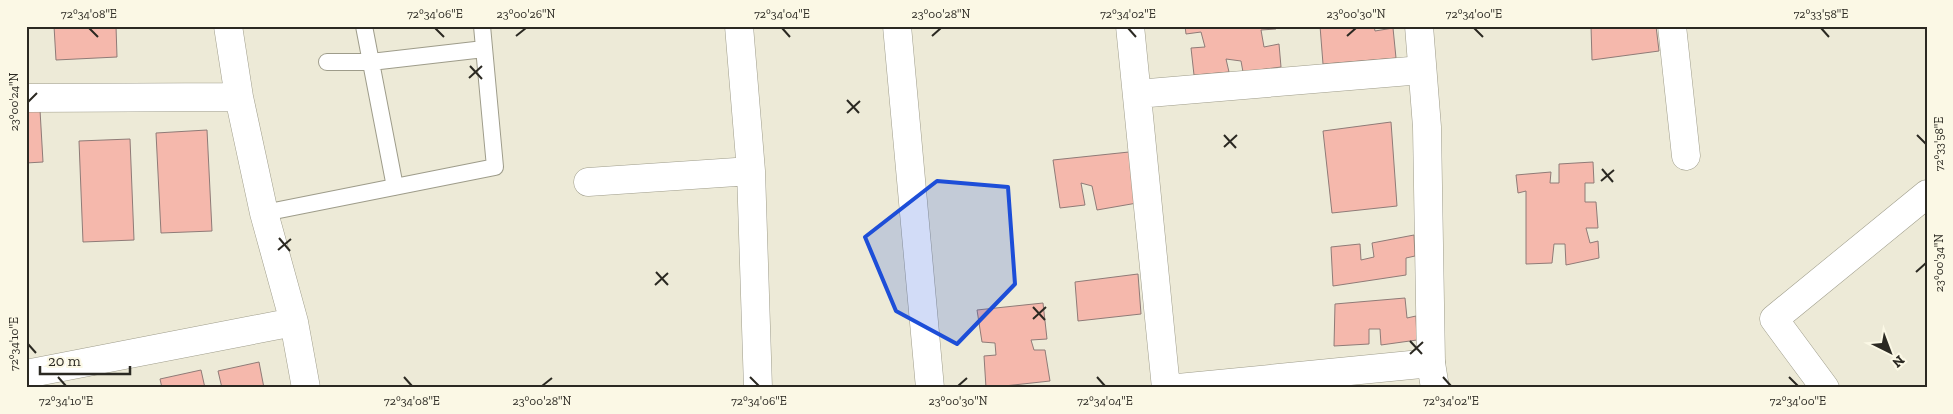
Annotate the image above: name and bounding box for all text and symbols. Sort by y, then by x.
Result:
text: 72°34'08"E [61,7,117,21]
text: 72°34'06"E [407,7,463,21]
text: 23°00'26"N [497,7,556,21]
text: 72°34'04"E [754,7,810,21]
text: 23°00'28"N [912,7,971,21]
text: 72°34'02"E [1100,7,1156,21]
text: 23°00'30"N [1326,7,1386,21]
text: 72°34'00"E [1446,7,1502,21]
text: 72°33'58"E [1794,7,1848,21]
text: 23°00'24"N [7,73,21,131]
text: 72°33'58"E [1932,117,1946,171]
text: 23°00'34"N [1932,234,1946,292]
text: 72°34'10"E [7,317,21,371]
north arrow [1866,326,1916,376]
scale bar [40,344,130,376]
text: N [1888,351,1908,371]
text: 20 m [48,352,81,370]
text: 72°34'10"E [39,394,93,408]
text: 72°34'08"E [384,394,440,408]
text: 23°00'28"N [513,394,572,408]
text: 72°34'06"E [731,394,787,408]
text: 23°00'30"N [928,394,988,408]
text: 72°34'04"E [1077,394,1133,408]
text: 72°34'02"E [1423,394,1479,408]
text: 72°34'00"E [1770,394,1826,408]

